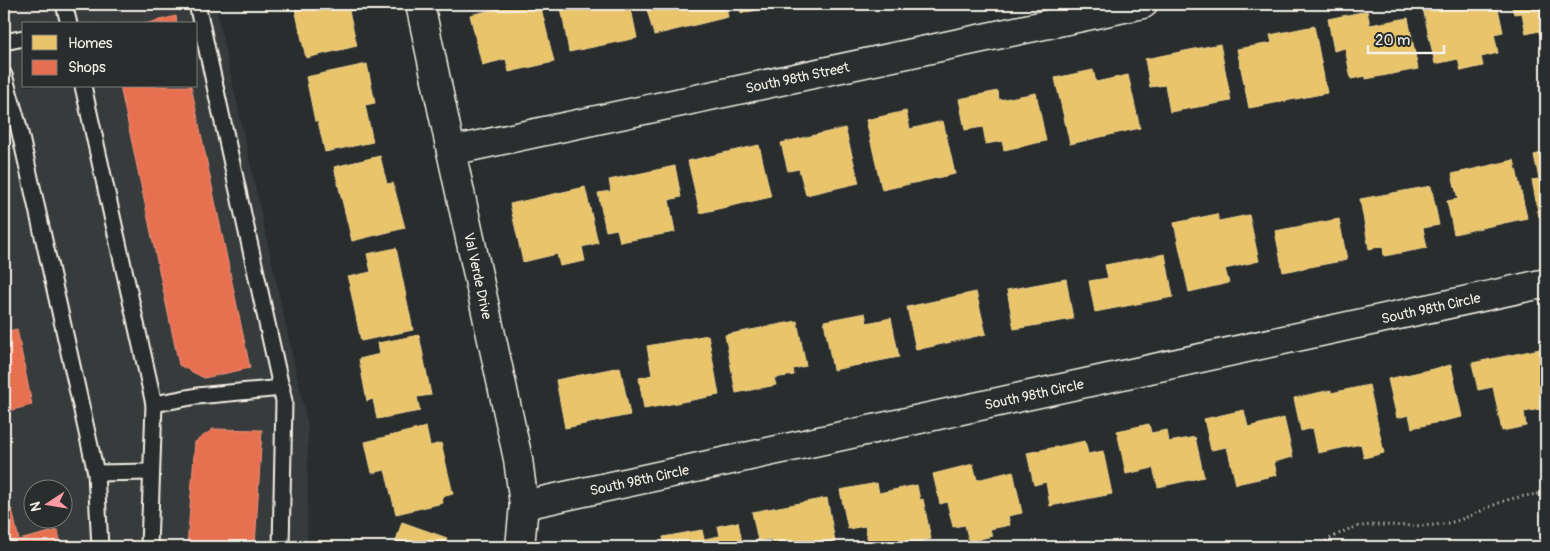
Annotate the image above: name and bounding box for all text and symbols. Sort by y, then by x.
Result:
legend [22,22,198,88]
scale bar [1368,22,1444,54]
text: 20 m [1375,31,1410,50]
text: Homes [68,34,113,53]
text: Shops [68,58,106,77]
street label: South 98th Street [744,58,851,97]
street label: Val Verde Drive [460,231,496,321]
street label: South 98th Circle [1380,289,1482,327]
street label: South 98th Circle [983,375,1085,413]
street label: South 98th Circle [588,461,691,499]
north arrow [22,478,72,528]
text: N [26,500,45,513]

